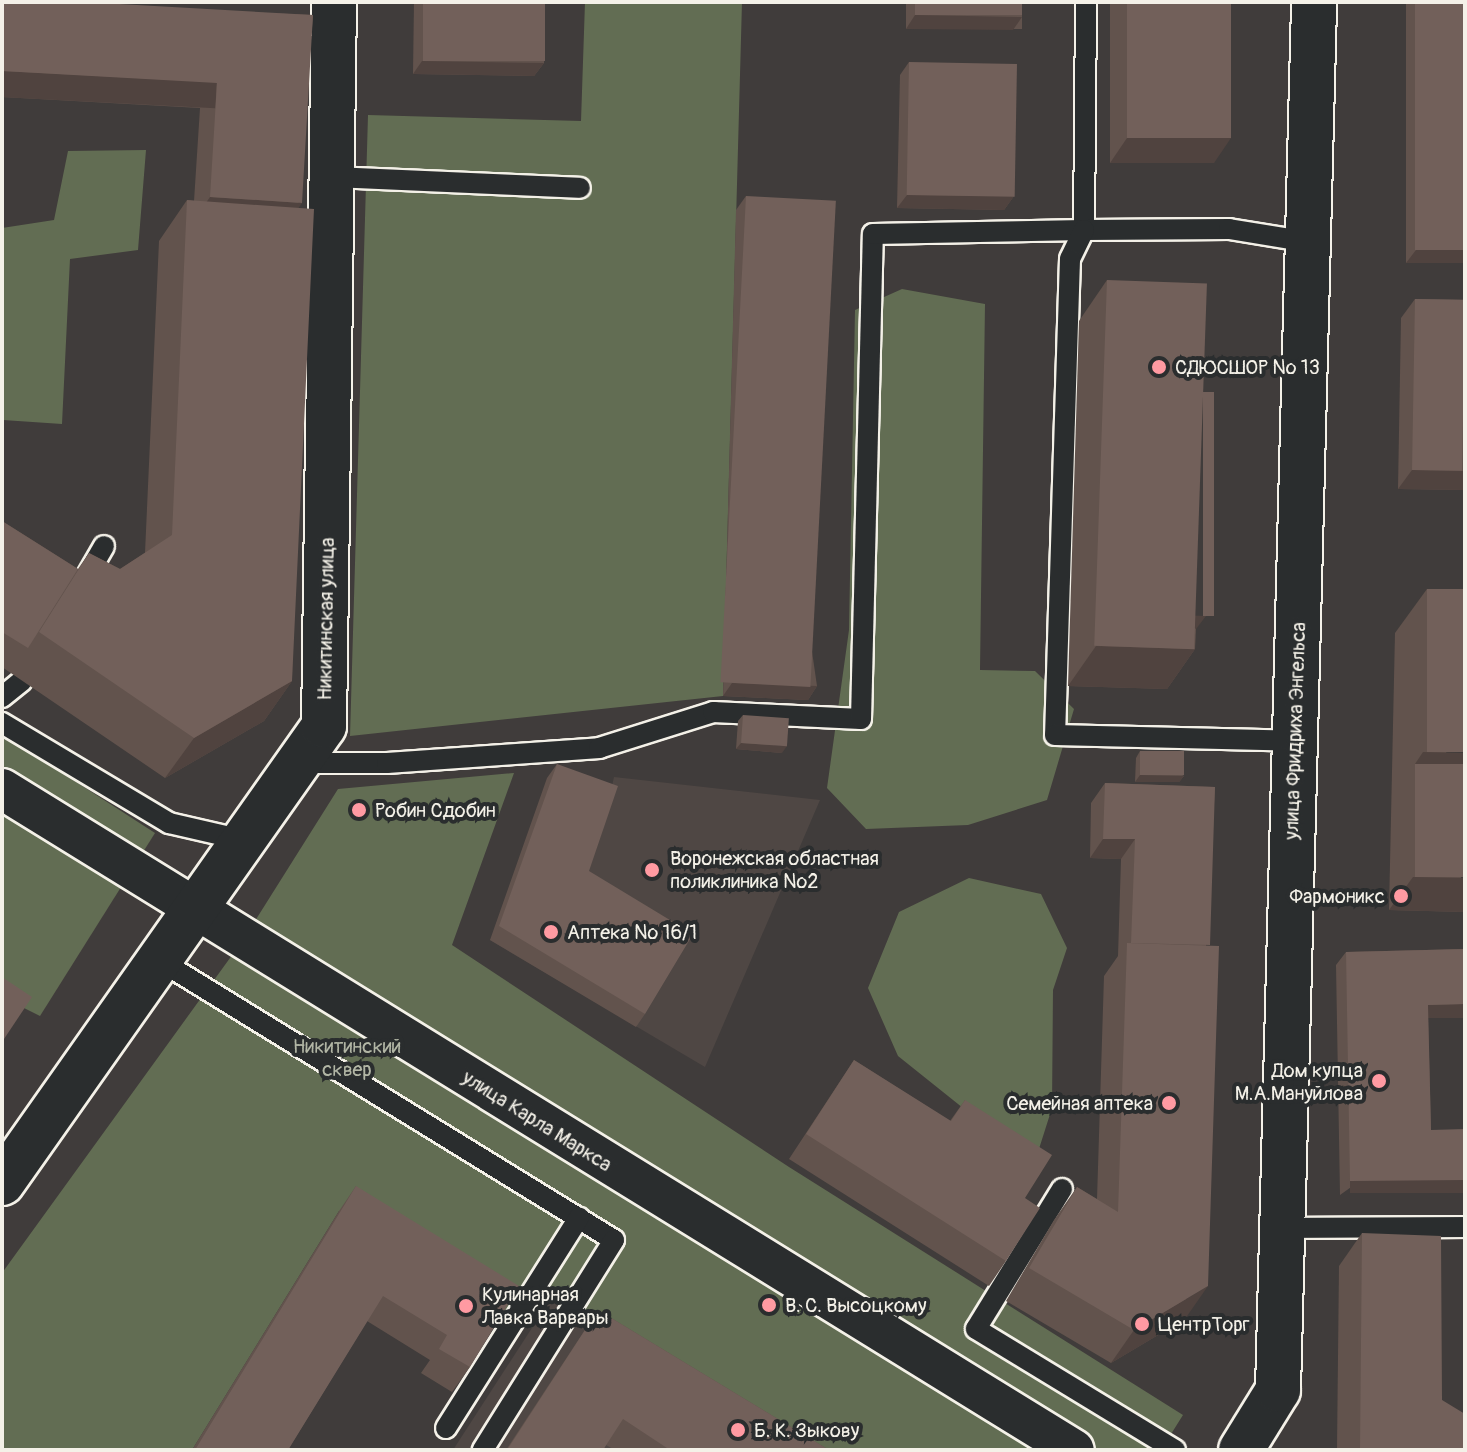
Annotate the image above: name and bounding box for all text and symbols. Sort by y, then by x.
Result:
place label: СДЮСШОР № 13 [1175,355,1320,379]
marker: СДЮСШОР № 13 [1150,358,1168,376]
street label: Никитинская улица [313,537,339,701]
street label: улица Фридриха Энгельса [1279,622,1311,840]
place label: Робин Сдобин [375,798,496,822]
marker: Робин Сдобин [350,801,368,819]
place label: Воронежская областная поликлиника №2 [670,846,879,893]
marker: Воронежская областная поликлиника №2 [641,859,663,881]
place label: Фармоникс [1290,884,1385,908]
marker: Фармоникс [1392,887,1410,905]
place label: Аптека № 16/1 [567,920,697,944]
marker: Аптека № 16/1 [542,923,560,941]
park label: Никитинский сквер [293,1034,401,1081]
place label: Дом купца М.А.Мануйлова [1235,1058,1363,1105]
street label: улица Карла Маркса [458,1065,616,1177]
marker: Дом купца М.А.Мануйлова [1370,1072,1388,1090]
place label: Семейная аптека [1006,1091,1153,1115]
marker: Семейная аптека [1160,1094,1178,1112]
place label: Кулинарная Лавка Варвары [482,1282,609,1329]
place label: В. С. Высоцкому [785,1293,926,1317]
marker: В. С. Высоцкому [760,1296,778,1314]
marker: Кулинарная Лавка Варвары [457,1297,475,1315]
place label: ЦентрТорг [1158,1312,1250,1336]
marker: ЦентрТорг [1133,1315,1151,1333]
place label: Б. К. Зыкову [754,1418,859,1442]
marker: Б. К. Зыкову [729,1421,747,1439]

